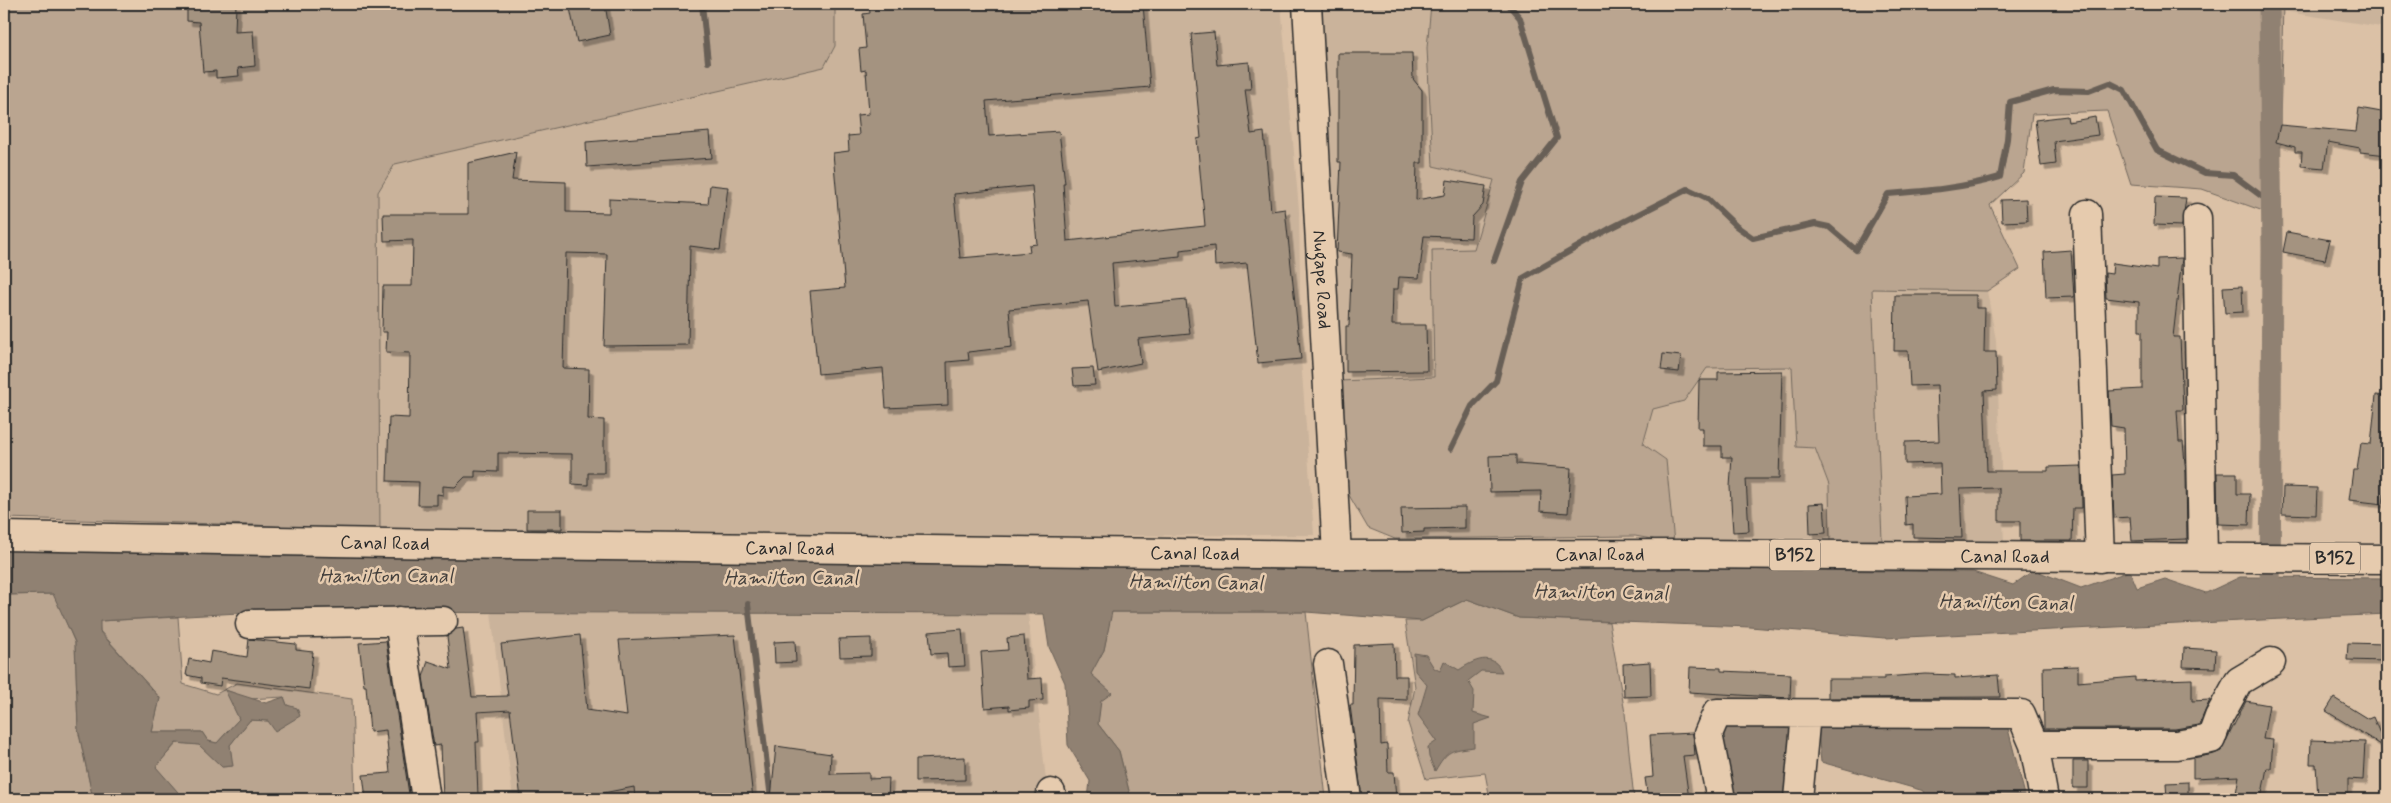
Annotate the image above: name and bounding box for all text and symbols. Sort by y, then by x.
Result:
street label: Nugape Road [1305,229,1337,330]
street label: Canal Road [340,530,430,556]
street label: Canal Road [745,535,835,561]
street label: Canal Road [1150,540,1240,566]
road number: B152 [1770,540,1820,570]
street label: Canal Road [1555,542,1645,567]
road number: B152 [2310,542,2360,574]
street label: Canal Road [1960,543,2050,569]
water label: Hamilton Canal [319,563,455,590]
water label: Hamilton Canal [724,565,860,592]
water label: Hamilton Canal [1129,568,1265,598]
water label: Hamilton Canal [1534,578,1670,608]
water label: Hamilton Canal [1939,588,2075,618]

